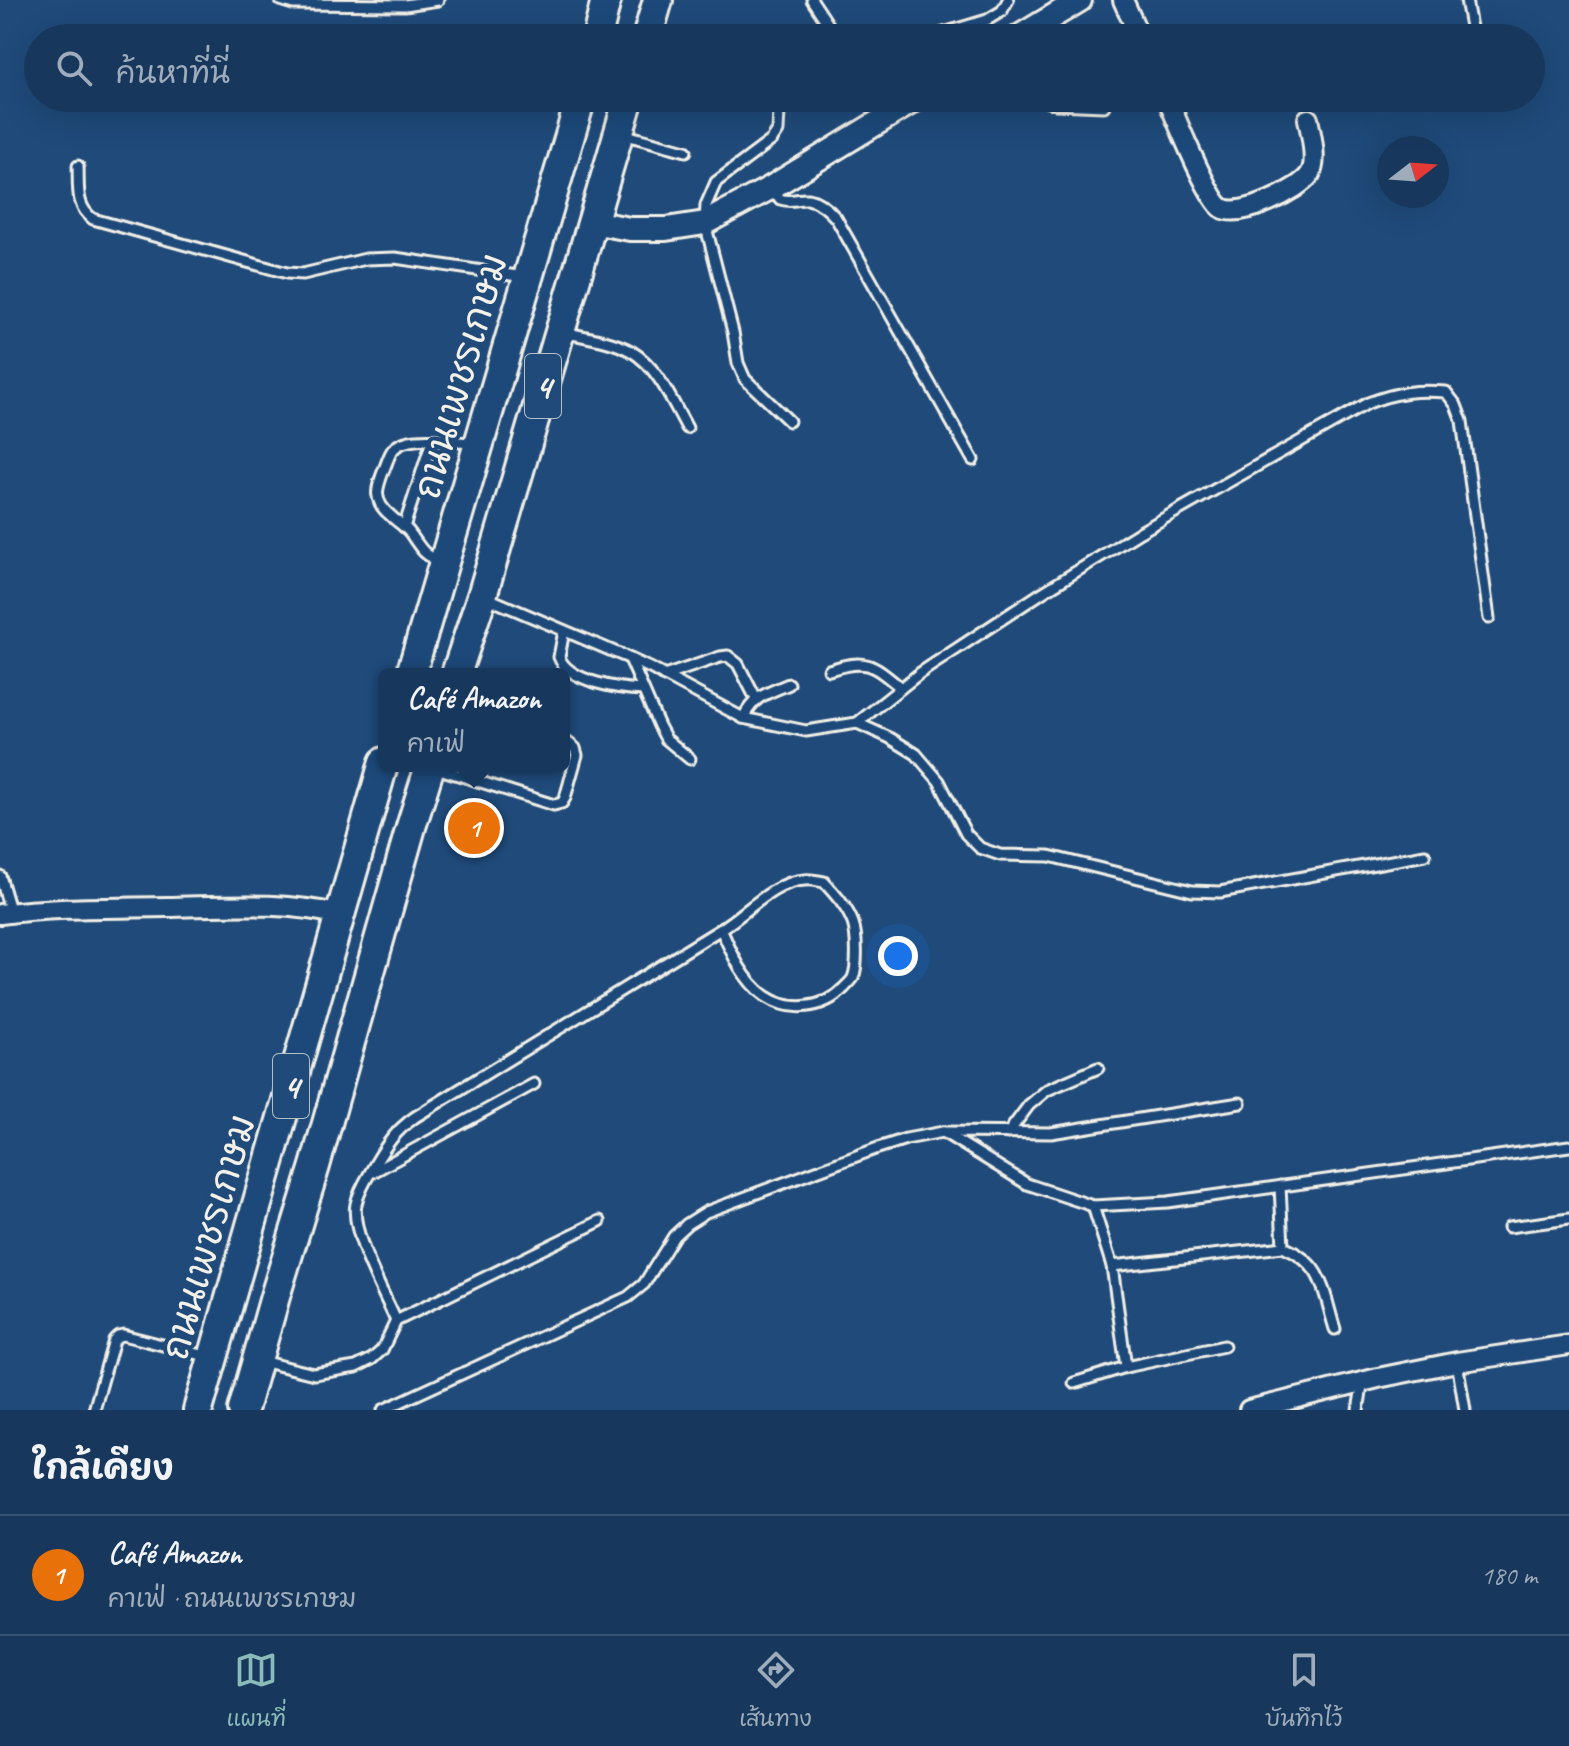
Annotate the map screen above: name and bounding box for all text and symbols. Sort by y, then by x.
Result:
search box [24,24,1545,112]
icon: search [52,46,96,90]
text: ค้นหาที่นี่ [116,54,230,92]
north arrow [1377,136,1449,208]
street label: ถนนเพชรเกษม [403,248,518,504]
road number: 4 [525,354,561,418]
popup [378,668,570,772]
text: Café Amazon [407,679,541,717]
text: คาเฟ่ [407,727,465,760]
pin: 1 [448,798,500,858]
your location [878,936,918,976]
road number: 4 [273,1054,309,1118]
street label: ถนนเพชรเกษม [151,1109,266,1365]
text: ใกล้เคียง [32,1446,174,1489]
text: Café Amazon [108,1534,242,1572]
text: 1 [52,1559,64,1592]
text: 180 m [1481,1559,1537,1592]
text: คาเฟ่ · ถนนเพชรเกษม [108,1582,357,1615]
tab: แผนที่ [227,1648,286,1734]
tab: เส้นทาง [739,1648,812,1734]
tab: บันทึกไว้ [1265,1648,1342,1734]

